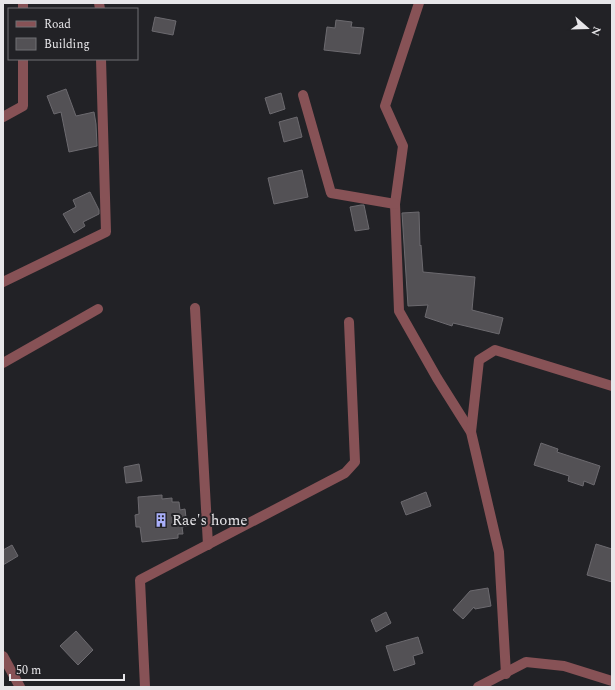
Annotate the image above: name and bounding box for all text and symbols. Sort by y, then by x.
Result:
legend [8,8,138,60]
north arrow [567,8,607,48]
text: Road [44,15,71,34]
text: N [586,24,605,38]
text: Building [44,35,90,54]
place label: Rae's home [172,509,248,532]
building icon: Rae's home [153,512,169,528]
scale bar [10,656,124,682]
text: 50 m [16,661,41,680]

